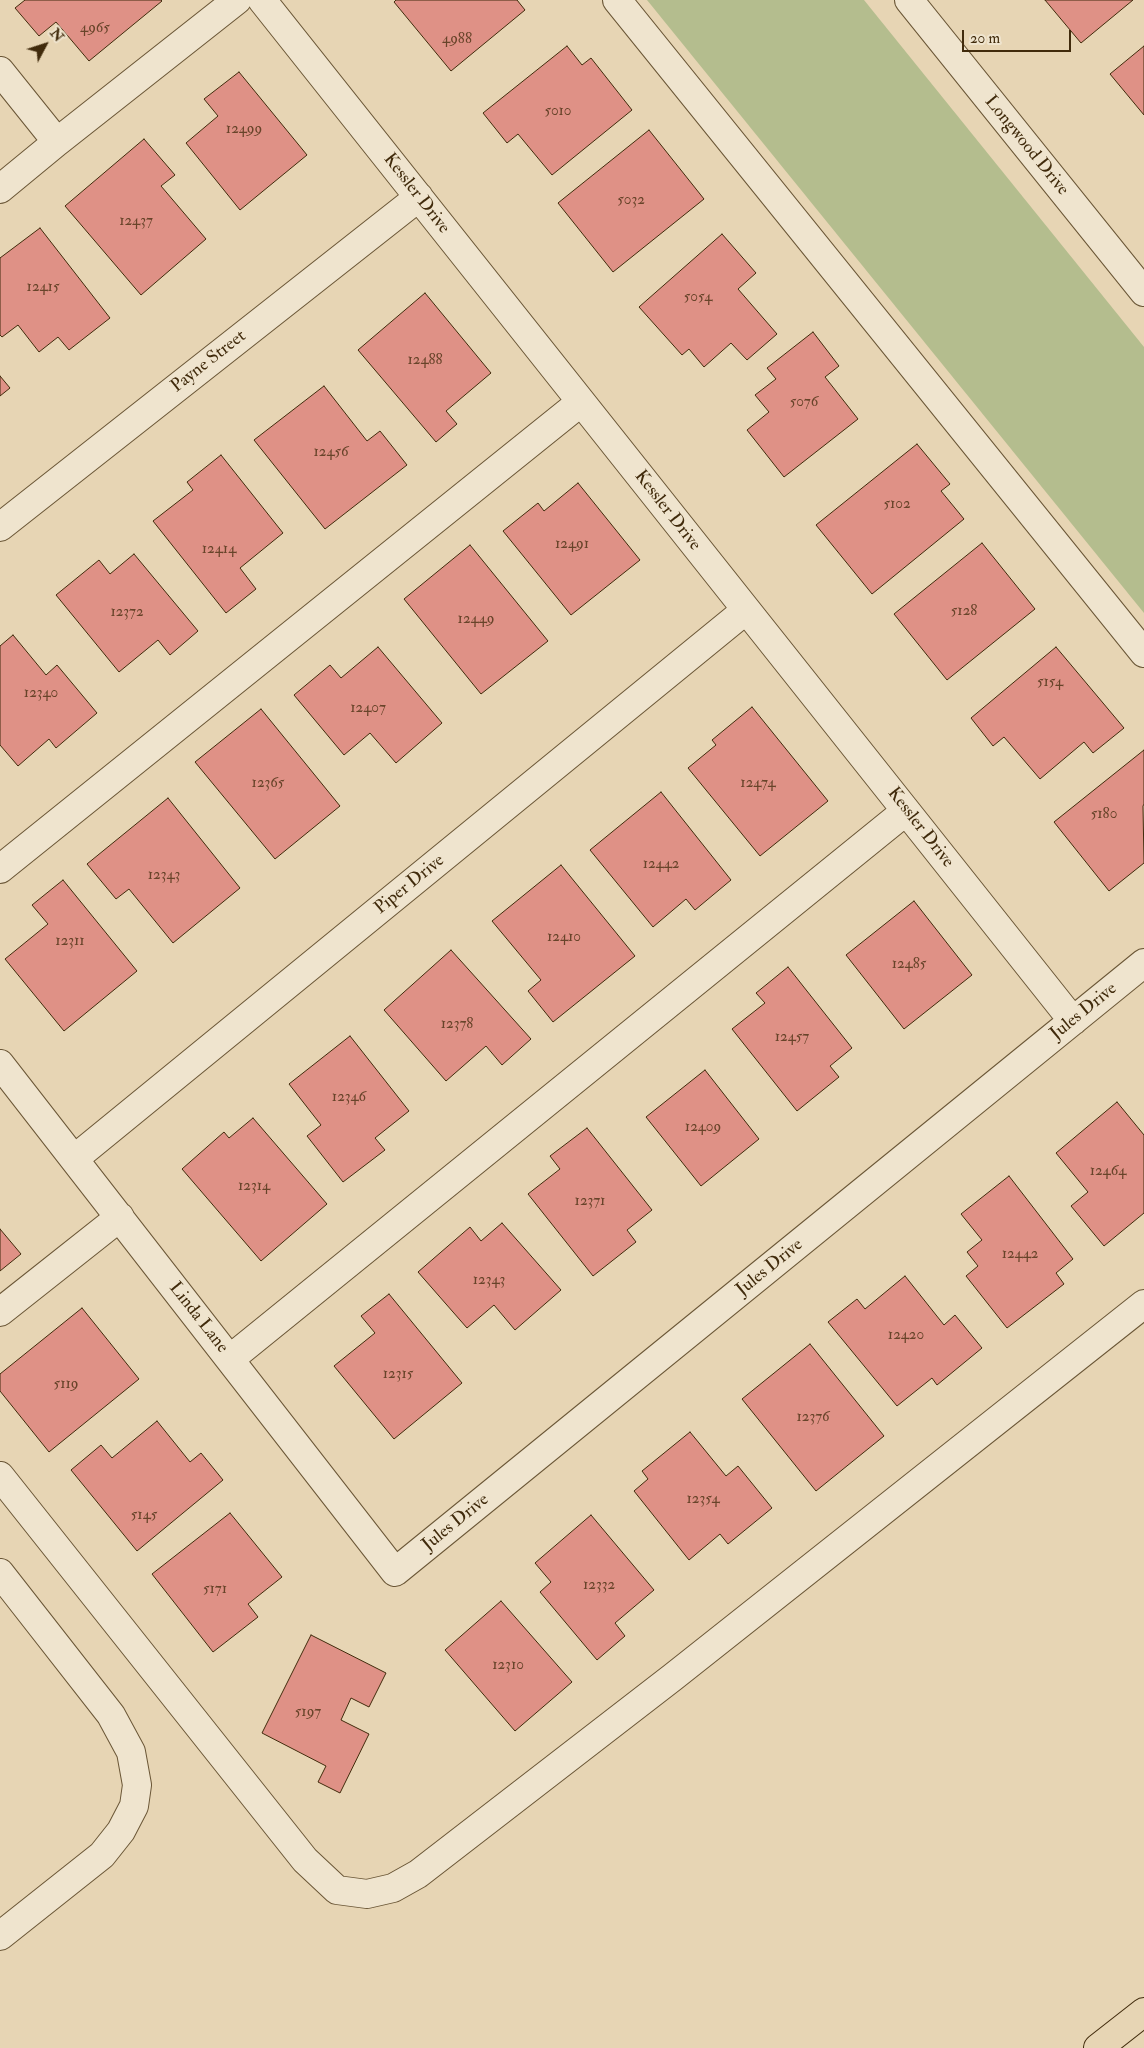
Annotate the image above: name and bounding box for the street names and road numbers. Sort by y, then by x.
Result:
street label: Longwood Drive [979,92,1073,200]
street label: Kessler Drive [378,150,454,238]
street label: Payne Street [167,326,251,398]
street label: Kessler Drive [629,467,705,555]
street label: Kessler Drive [882,784,958,872]
street label: Piper Drive [371,850,449,920]
street label: Jules Drive [1046,979,1122,1045]
street label: Jules Drive [732,1235,808,1301]
street label: Linda Lane [164,1278,232,1358]
street label: Jules Drive [418,1490,494,1556]

